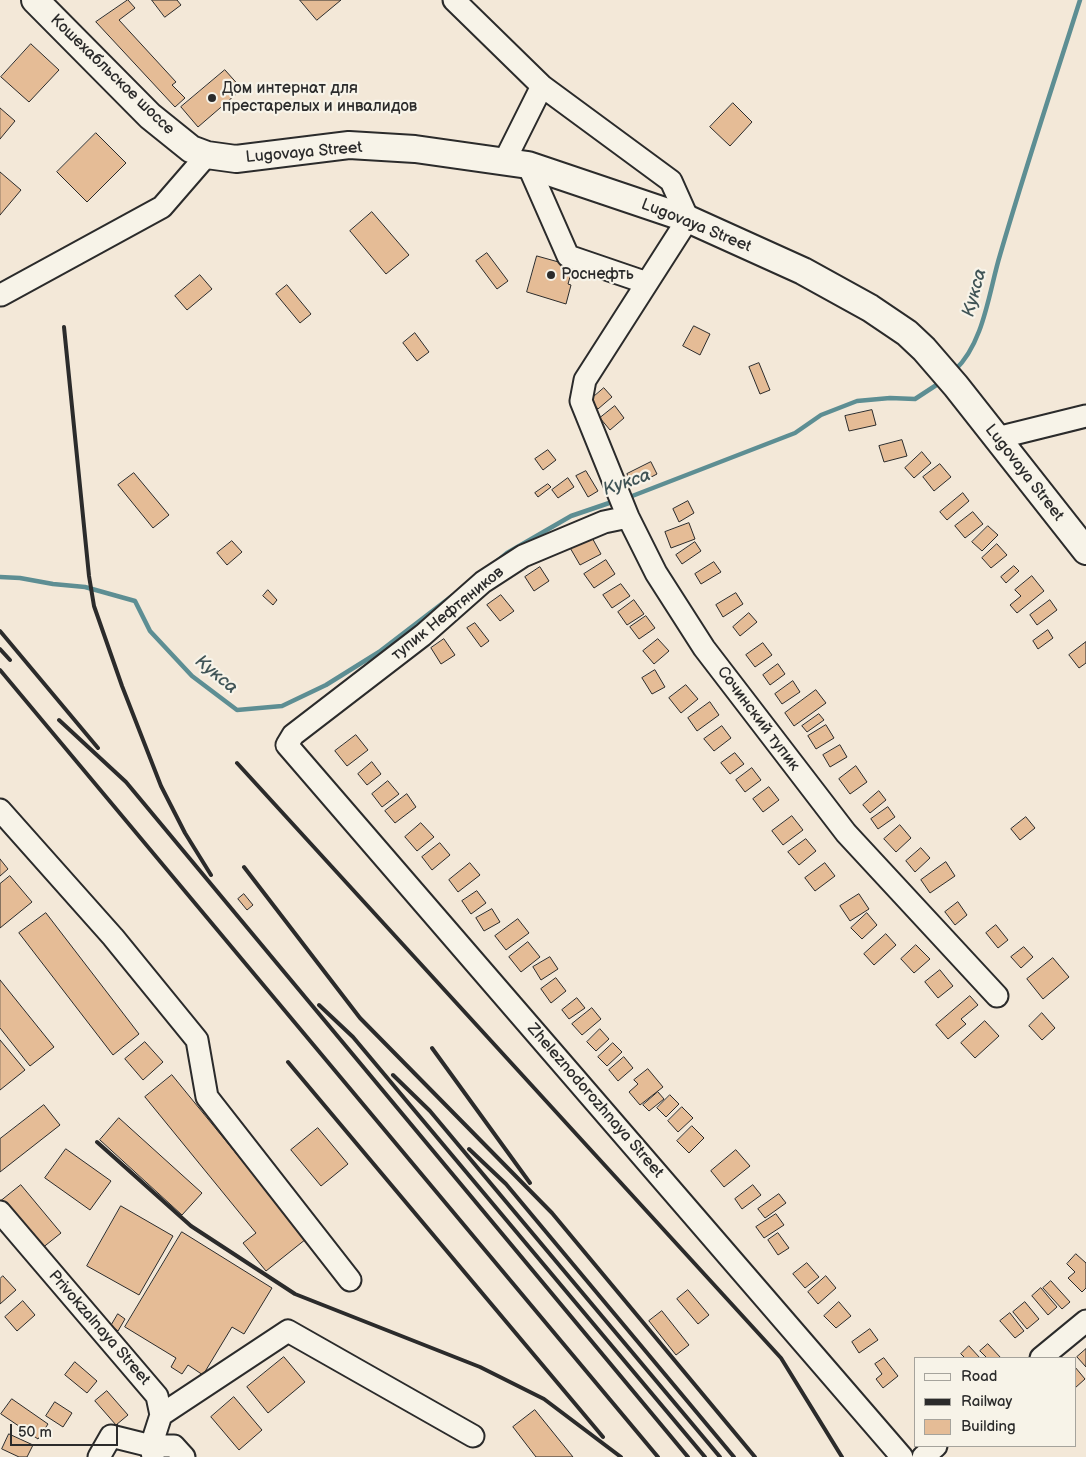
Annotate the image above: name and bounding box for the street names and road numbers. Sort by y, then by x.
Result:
street label: Кошехабльское шоссе [46,11,178,139]
street label: Lugovaya Street [245,138,363,168]
street label: Lugovaya Street [638,195,754,257]
street label: Lugovaya Street [980,421,1068,525]
street label: тупик Нефтяников [388,563,508,665]
street label: Сочинский тупик [713,663,803,775]
street label: Zheleznodorozhnaya Street [523,1020,667,1182]
street label: Privokzalnaya Street [44,1267,154,1389]

